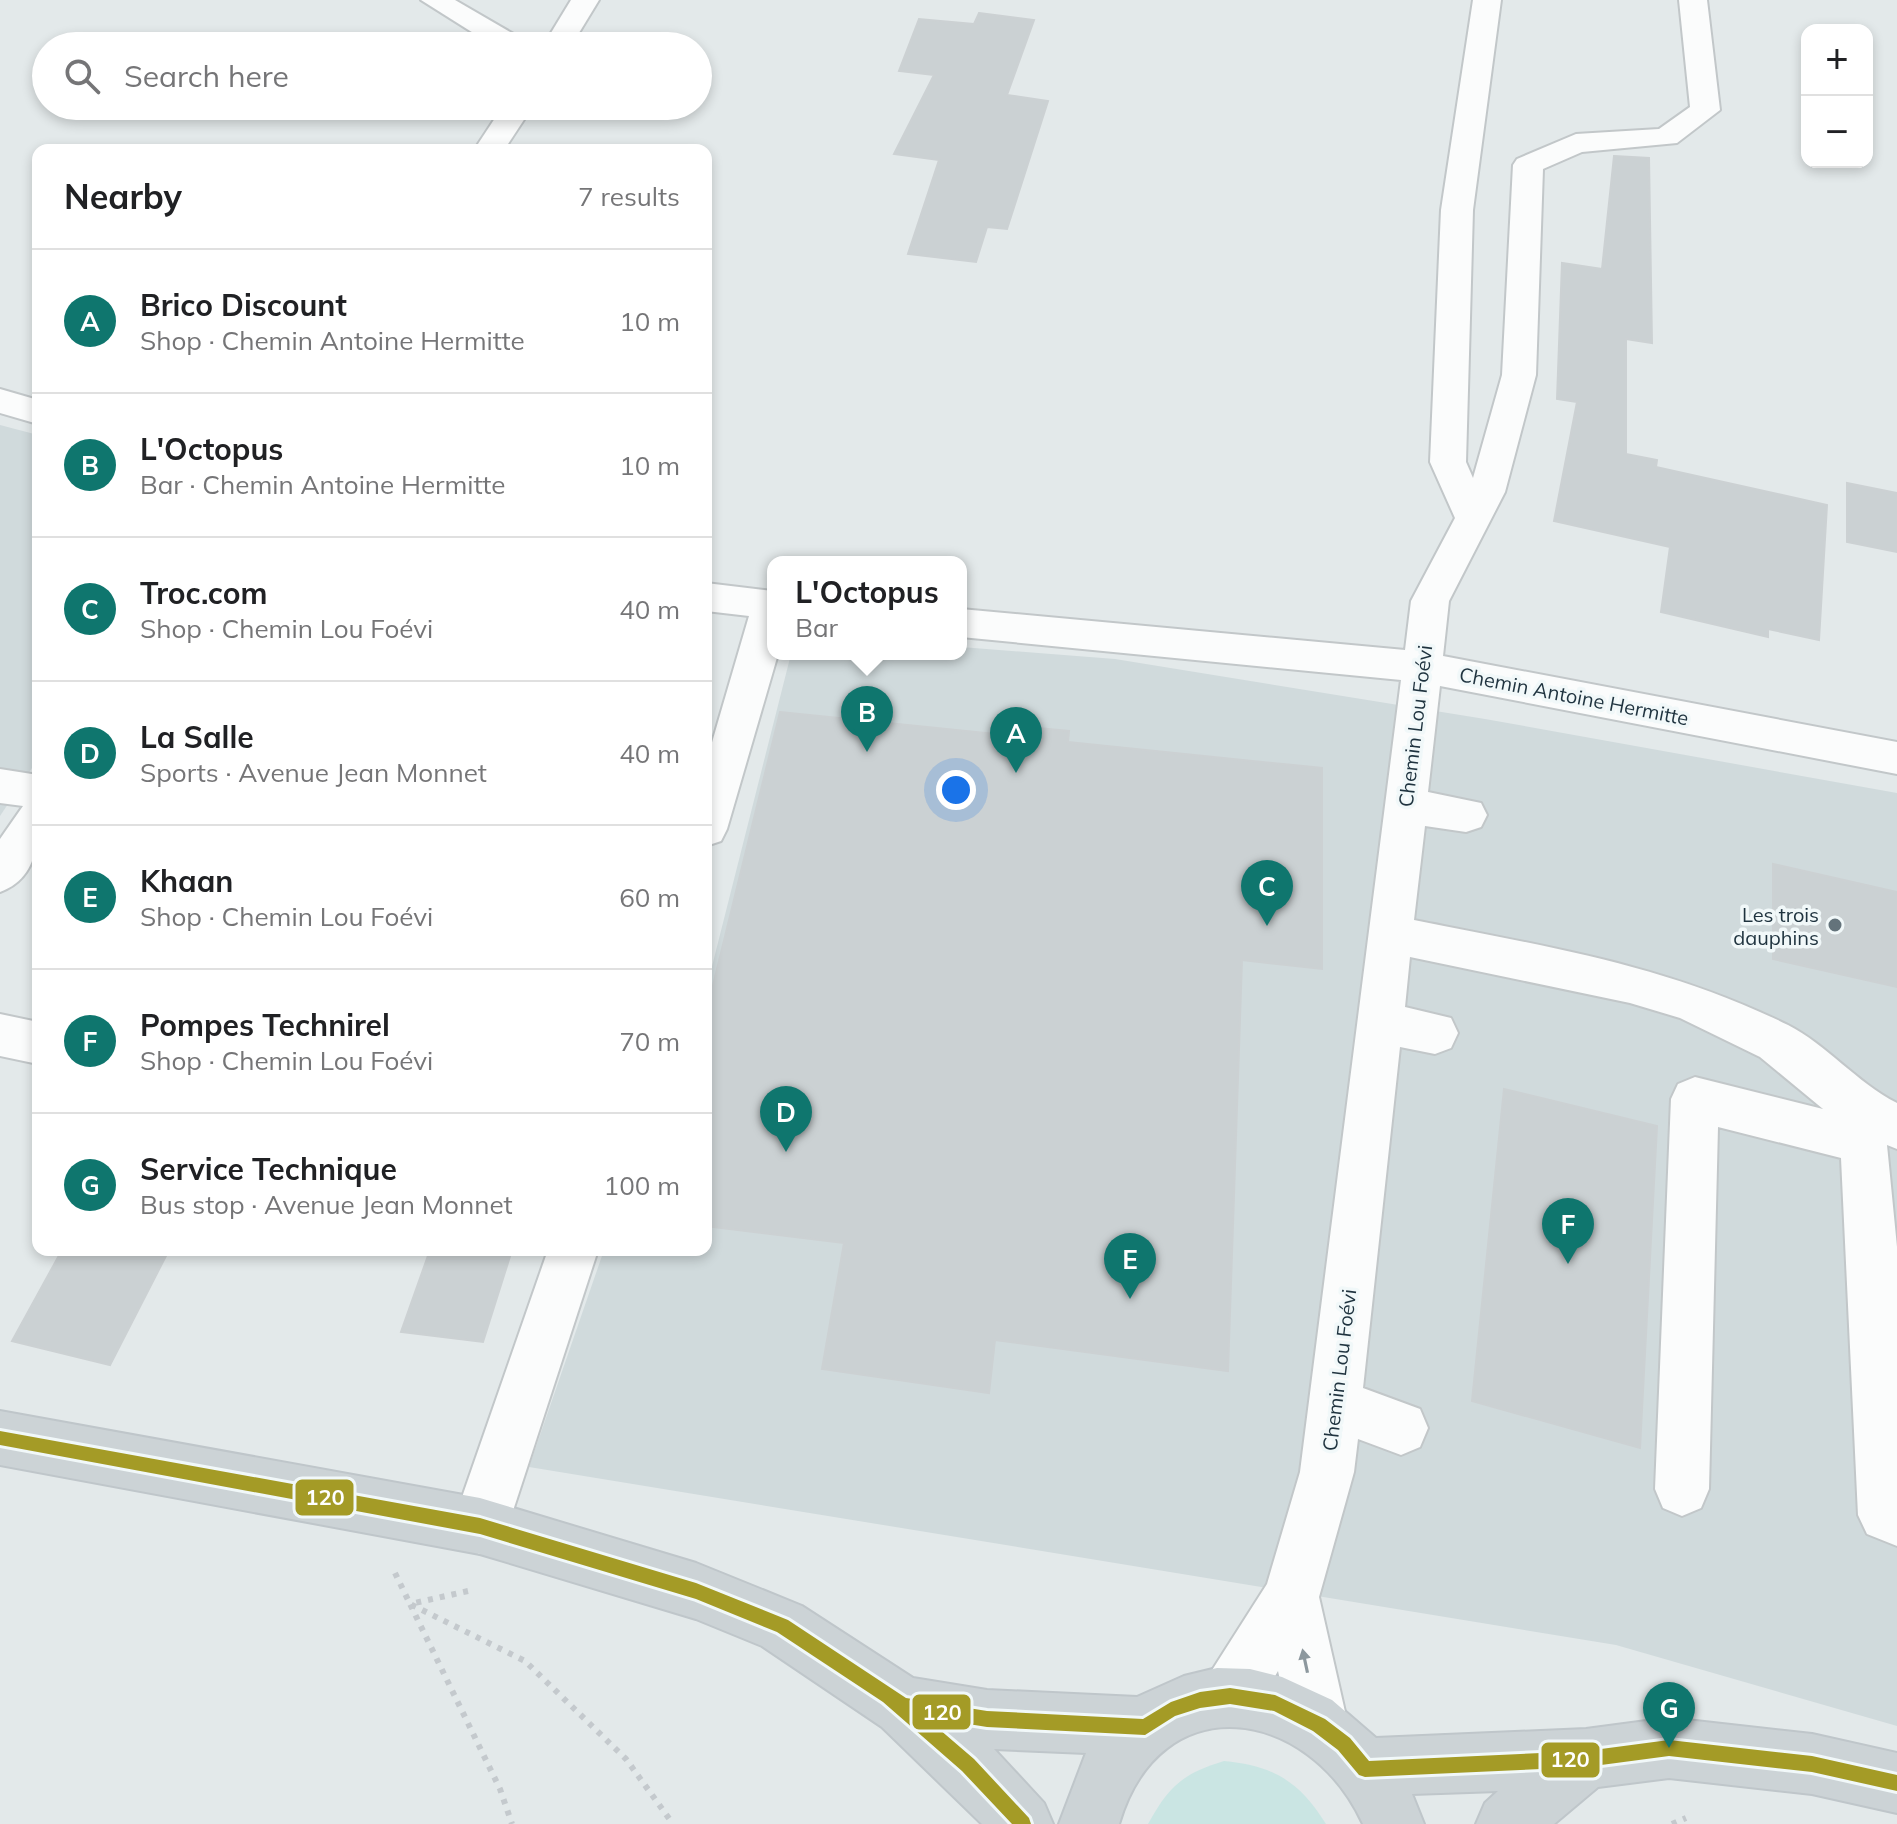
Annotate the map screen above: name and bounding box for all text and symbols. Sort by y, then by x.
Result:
map controls [1801,24,1873,168]
button: + [1801,24,1873,96]
search box [32,32,712,120]
icon: search [60,54,104,98]
text: Search here [124,57,289,95]
button: − [1801,96,1873,168]
text: Nearby [64,175,182,218]
text: 7 results [578,180,680,213]
text: Brico Discount [140,286,347,324]
text: A [80,305,100,338]
text: 10 m [619,305,680,338]
text: Shop · Chemin Antoine Hermitte [140,324,525,357]
text: L'Octopus [140,430,283,468]
text: B [81,449,99,482]
text: 10 m [619,449,680,482]
text: Bar · Chemin Antoine Hermitte [140,468,505,501]
popup [767,556,967,660]
text: L'Octopus [795,573,939,611]
text: Troc.com [140,574,267,612]
text: C [81,593,99,626]
text: 40 m [619,593,680,626]
text: Bar [795,611,838,644]
text: Shop · Chemin Lou Foévi [140,612,433,645]
street label: Chemin Lou Foévi [1393,644,1437,808]
street label: Chemin Antoine Hermitte [1457,661,1691,731]
pin: B [841,686,893,752]
pin: A [990,707,1042,773]
text: La Salle [140,718,254,756]
text: D [80,737,100,770]
text: 40 m [619,737,680,770]
text: Sports · Avenue Jean Monnet [140,756,487,789]
your location [936,770,976,810]
pin: C [1241,860,1293,926]
text: Khaan [140,862,233,900]
text: E [82,881,98,914]
text: 60 m [619,881,680,914]
text: Shop · Chemin Lou Foévi [140,900,433,933]
place label: Les trois dauphins [1733,902,1819,950]
marker: Les trois dauphins [1826,916,1844,934]
text: Pompes Technirel [140,1006,390,1044]
text: F [83,1025,97,1058]
text: 70 m [619,1025,680,1058]
text: Shop · Chemin Lou Foévi [140,1044,433,1077]
pin: D [760,1086,812,1152]
text: Service Technique [140,1150,397,1188]
text: G [80,1169,100,1202]
text: 100 m [604,1169,680,1202]
text: Bus stop · Avenue Jean Monnet [140,1188,513,1221]
pin: F [1542,1198,1594,1264]
pin: E [1104,1233,1156,1299]
street label: Chemin Lou Foévi [1317,1288,1361,1452]
line badge: 120 [294,1478,355,1517]
text: 120 [305,1483,345,1511]
one-way arrow [1298,1649,1311,1674]
pin: G [1643,1682,1695,1748]
line badge: 120 [911,1693,972,1731]
text: 120 [922,1698,962,1726]
line badge: 120 [1540,1741,1601,1779]
text: 120 [1550,1745,1590,1773]

